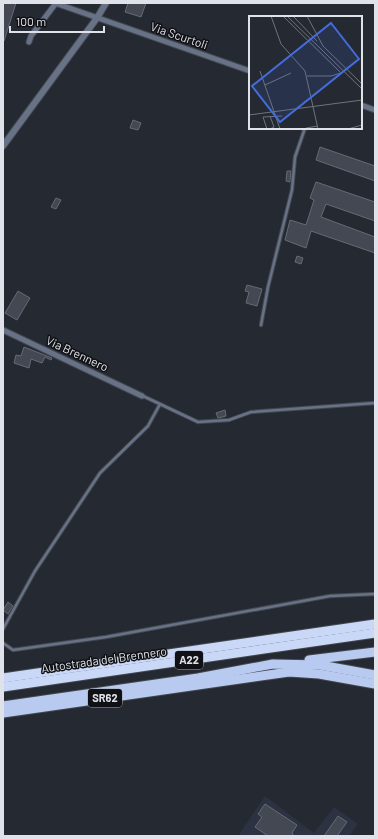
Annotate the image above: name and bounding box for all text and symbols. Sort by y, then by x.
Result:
scale bar [10,8,104,34]
text: 100 m [16,14,46,28]
inset map [249,16,362,129]
street label: Via Scurtoli [149,19,210,51]
street label: Via Brennero [44,333,111,374]
street label: Autostrada del Brennero [40,643,168,675]
road number: A22 [175,651,203,669]
road number: SR62 [88,689,122,707]

